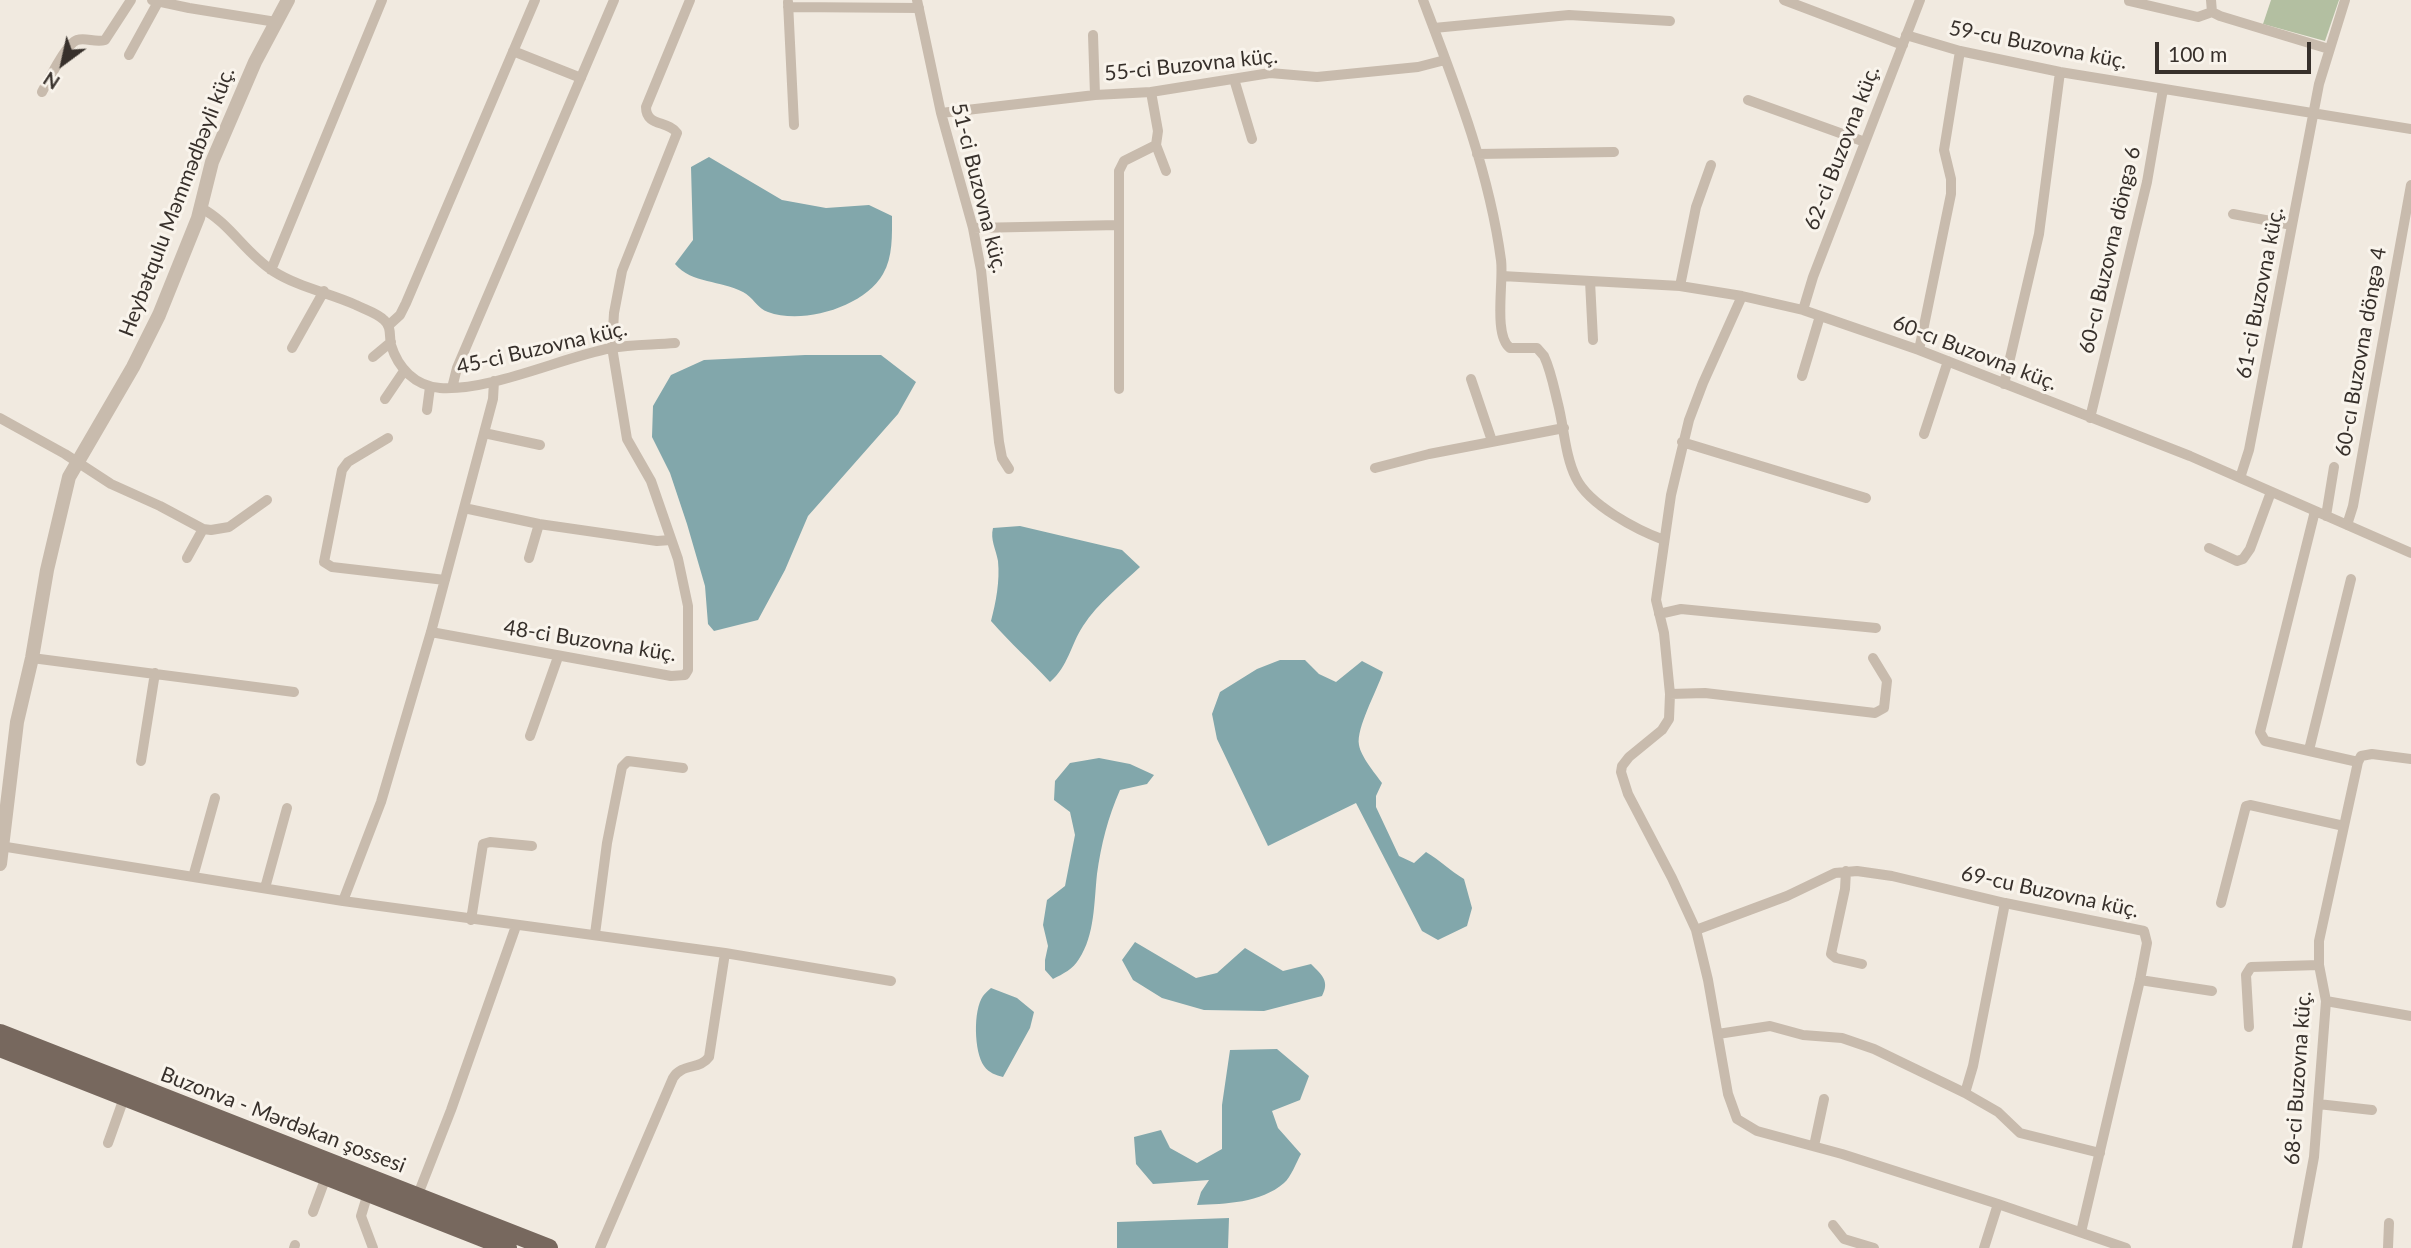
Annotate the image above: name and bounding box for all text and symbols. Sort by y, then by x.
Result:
street label: 59-cu Buzovna küç. [1947,15,2129,75]
north arrow [28,28,98,98]
scale bar [2159,28,2315,72]
text: 100 m [2168,41,2227,66]
street label: 55-ci Buzovna küç. [1103,43,1279,87]
street label: 62-ci Buzovna küç. [1799,62,1885,234]
street label: Heybətqulu Məmmədbəyli küç. [114,64,240,340]
text: N [39,67,64,95]
street label: 51-ci Buzovna küç. [946,100,1012,276]
street label: 60-cı Buzovna döngə 6 [2074,144,2146,356]
street label: 61-ci Buzovna küç. [2231,205,2289,381]
street label: 60-cı Buzovna döngə 4 [2330,245,2392,459]
street label: 60-cı Buzovna küç. [1889,310,2061,396]
street label: 45-ci Buzovna küç. [454,316,630,380]
street label: 48-ci Buzovna küç. [502,615,678,667]
street label: 69-cu Buzovna küç. [1959,861,2141,923]
street label: 68-ci Buzovna küç. [2279,990,2317,1166]
street label: Buzonva - Mərdəkan şossesi [157,1062,409,1178]

